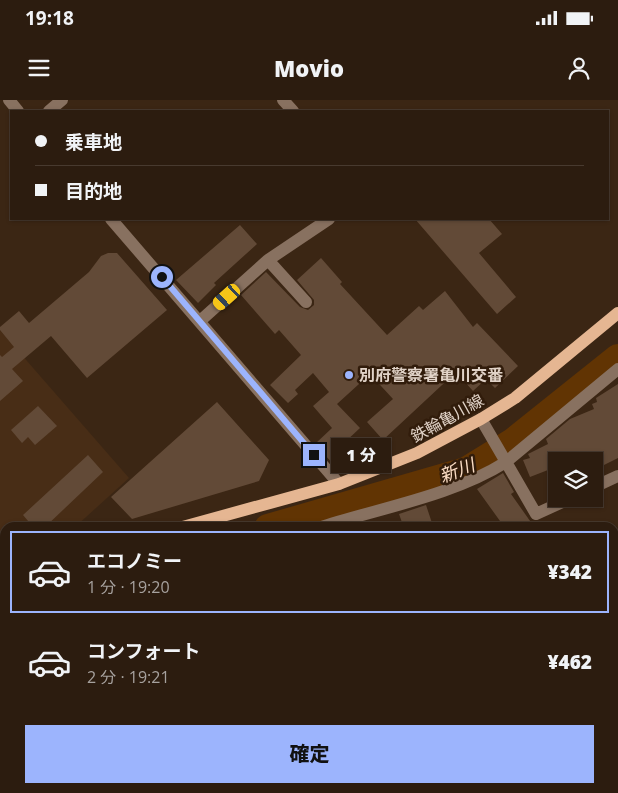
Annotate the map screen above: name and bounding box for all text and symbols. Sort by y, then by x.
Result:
text: 19:18 [25,5,74,31]
text: Movio [274,53,344,83]
icon: menu [25,54,53,82]
icon: person [565,54,593,82]
text: 乗車地 [65,129,122,155]
text: 目的地 [65,178,122,204]
route start [151,266,173,288]
car [210,281,243,313]
place label: 別府警察署亀川交番 [359,364,503,386]
marker: 別府警察署亀川交番 [343,369,355,381]
street label: 鉄輪亀川線 [407,389,487,447]
callout: 1 分 [332,438,392,472]
route end [303,444,325,466]
text: 1 分 [346,444,376,466]
water label: 新川 [436,452,480,488]
map controls [548,452,603,507]
button: layers [548,452,603,507]
text: エコノミー [87,548,182,574]
icon: car [27,550,72,595]
text: ¥342 [547,559,592,585]
text: 1 分 · 19:20 [87,576,170,598]
text: コンフォート [87,638,200,664]
icon: car [27,640,72,685]
text: ¥462 [547,649,592,675]
text: 2 分 · 19:21 [87,666,170,688]
button: 確定 [25,725,594,783]

